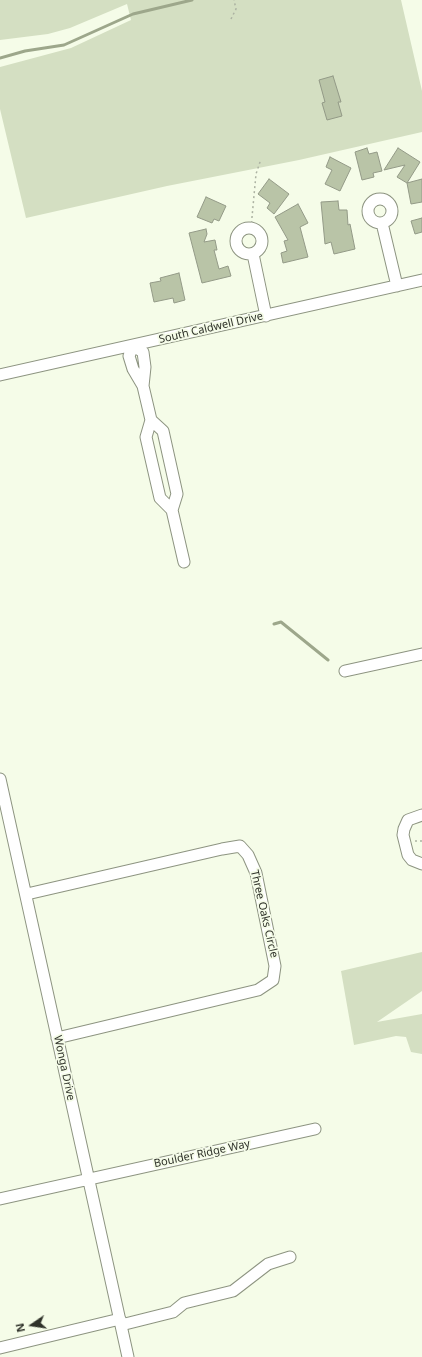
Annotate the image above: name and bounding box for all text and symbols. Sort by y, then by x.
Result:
street label: South Caldwell Drive [158,310,264,346]
street label: Three Oaks Circle [247,869,281,959]
street label: Wonga Drive [51,1034,77,1102]
street label: Boulder Ridge Way [153,1137,251,1171]
north arrow [12,1305,52,1345]
text: N [12,1322,28,1334]

